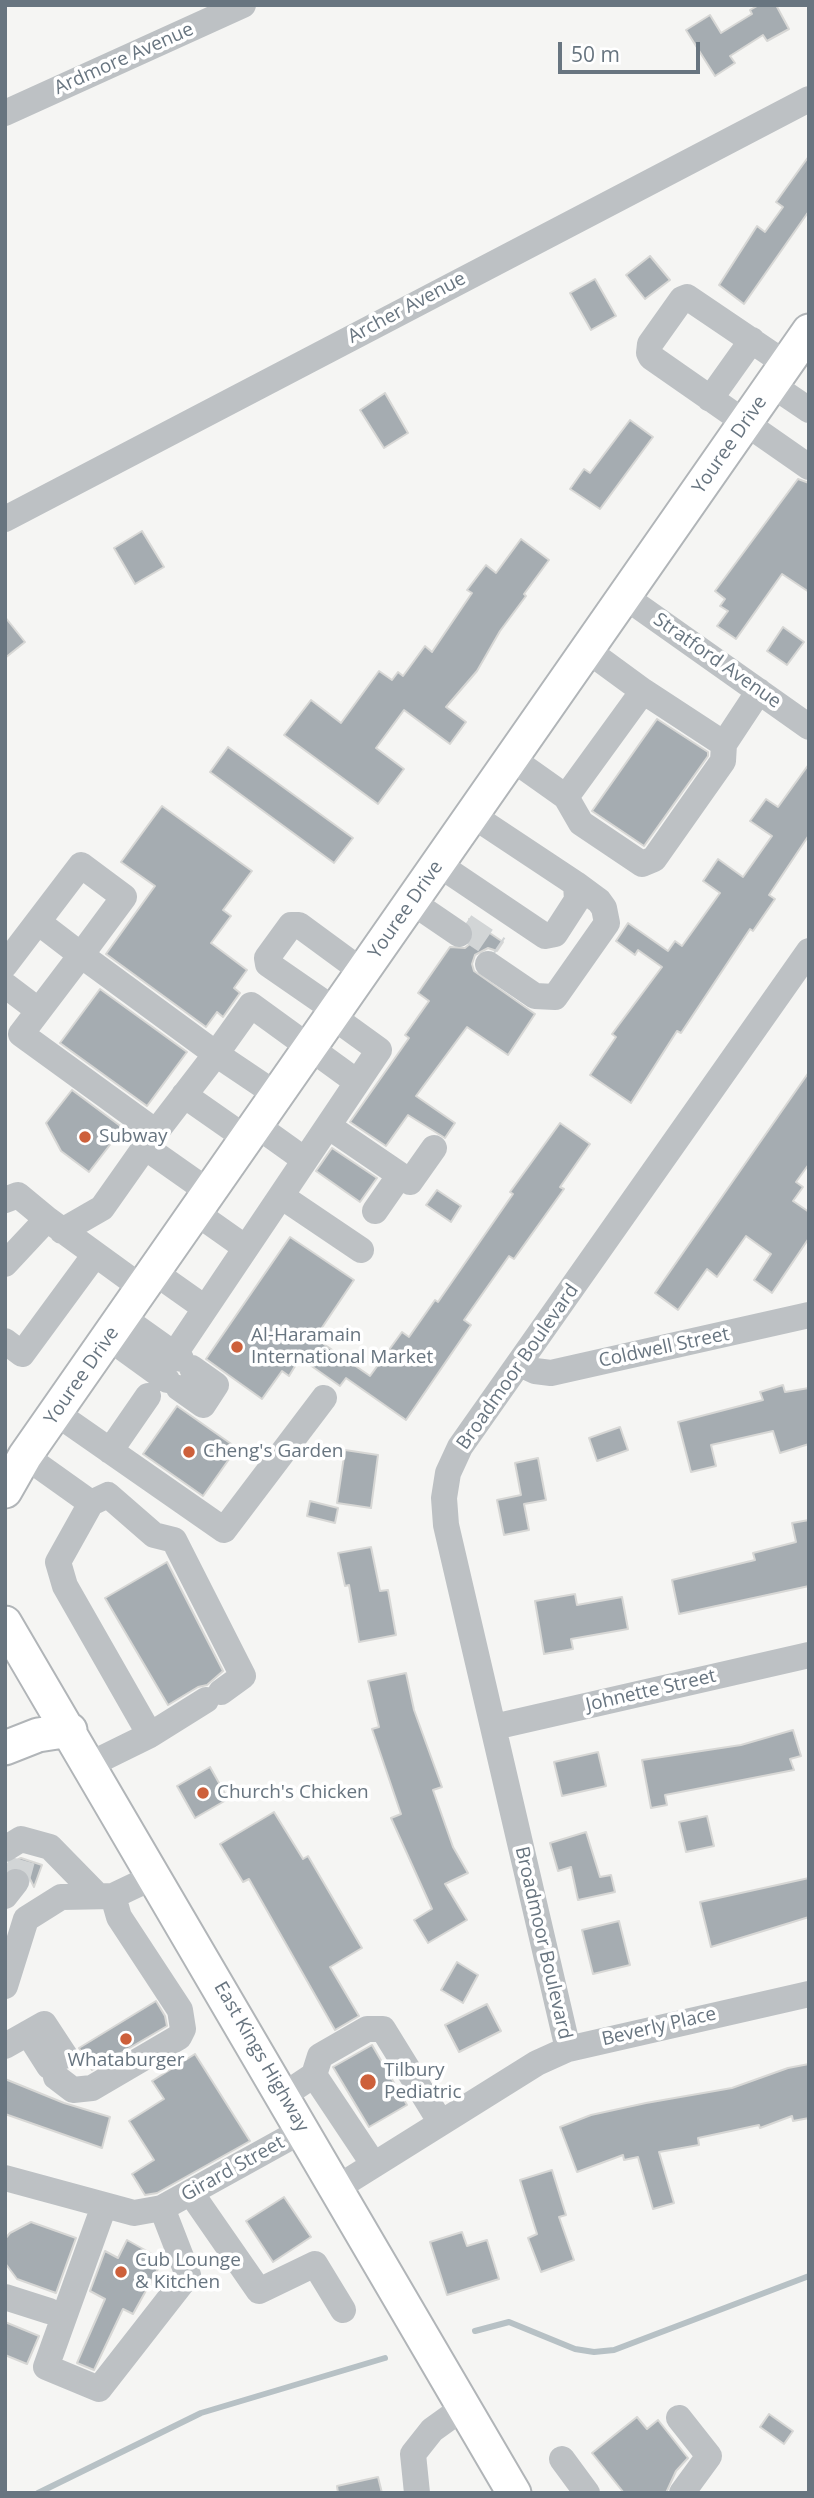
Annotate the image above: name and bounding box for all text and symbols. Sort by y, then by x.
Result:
street label: Ardmore Avenue [51,18,197,100]
scale bar [562,28,704,72]
text: 50 m [571,40,620,68]
street label: Archer Avenue [344,267,470,349]
street label: Youree Drive [688,392,772,498]
street label: Stratford Avenue [649,608,785,714]
street label: Youree Drive [364,857,448,963]
place label: Subway [99,1126,167,1148]
marker: Subway [77,1129,93,1145]
street label: Broadmoor Boulevard [452,1280,584,1454]
street label: Youree Drive [40,1323,124,1429]
street label: Coldwell Street [597,1323,731,1373]
place label: Al-Haramain International Market [251,1325,433,1369]
marker: Al-Haramain International Market [229,1339,245,1355]
place label: Cheng's Garden [203,1441,343,1463]
marker: Cheng's Garden [181,1444,197,1460]
street label: Johnette Street [584,1665,718,1717]
place label: Church's Chicken [217,1782,369,1804]
marker: Church's Chicken [195,1785,211,1801]
street label: Broadmoor Boulevard [510,1844,576,2042]
street label: East Kings Highway [209,1978,313,2136]
street label: Beverly Place [600,2003,718,2051]
marker: Whataburger [118,2031,134,2047]
place label: Whataburger [68,2050,184,2072]
place label: Tilbury Pediatric [384,2060,462,2104]
marker: Tilbury Pediatric [358,2072,378,2092]
street label: Girard Street [177,2131,289,2207]
place label: Cub Lounge & Kitchen [135,2250,241,2294]
marker: Cub Lounge & Kitchen [113,2264,129,2280]

